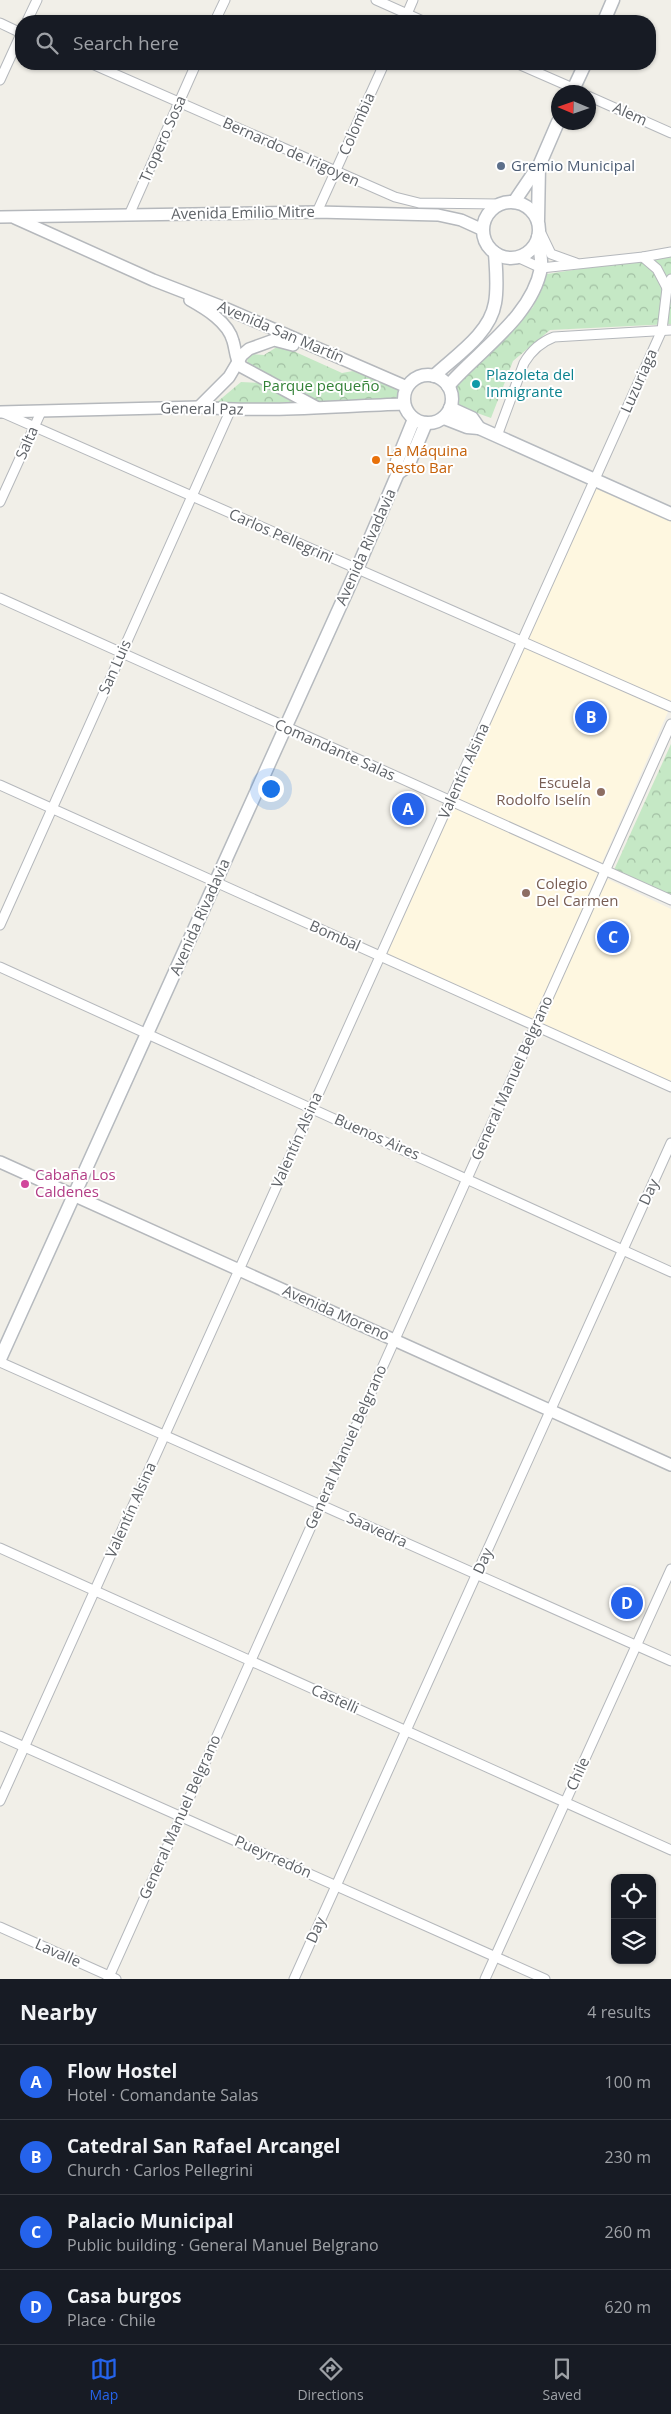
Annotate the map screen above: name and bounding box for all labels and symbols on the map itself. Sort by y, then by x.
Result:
north arrow [551,85,596,130]
street label: Colombia [333,89,379,158]
street label: Tropero Sosa [134,92,190,185]
street label: Alem [610,97,651,129]
street label: Bernardo de Irigoyen [220,112,363,190]
place label: Gremio Municipal [511,155,635,175]
marker: Gremio Municipal [495,160,507,172]
street label: Avenida Emilio Mitre [171,201,315,223]
street label: Avenida San Martín [215,295,348,367]
street label: Luzuriaga [615,345,661,416]
place label: Plazoleta del Inmigrante [486,364,574,401]
park label: Parque pequeño [263,375,379,395]
marker: Plazoleta del Inmigrante [470,378,482,390]
street label: General Paz [160,397,244,419]
street label: Salta [10,423,42,462]
place label: La Máquina Resto Bar [386,440,468,477]
marker: La Máquina Resto Bar [370,454,382,466]
street label: Avenida Rivadavia [330,485,400,608]
street label: Carlos Pellegrini [226,503,337,567]
street label: San Luis [93,636,135,697]
pin: B [575,698,607,736]
street label: Comandante Salas [272,713,399,785]
street label: Valentín Alsina [433,720,493,822]
place label: Escuela Rodolfo Iselín [496,772,591,809]
your location [258,776,284,802]
marker: Escuela Rodolfo Iselín [595,786,607,798]
pin: A [392,790,424,828]
street label: Avenida Rivadavia [164,855,234,978]
place label: Colegio Del Carmen [536,873,618,910]
marker: Colegio Del Carmen [520,887,532,899]
street label: Bombal [307,915,364,955]
pin: C [597,918,629,956]
street label: General Manuel Belgrano [466,992,556,1163]
street label: Valentín Alsina [266,1089,326,1191]
street label: Buenos Aires [332,1108,423,1164]
place label: Cabaña Los Caldenes [35,1164,116,1201]
street label: Day [633,1175,663,1208]
marker: Cabaña Los Caldenes [19,1178,31,1190]
street label: Avenida Moreno [280,1280,393,1345]
street label: General Manuel Belgrano [300,1361,390,1532]
street label: Valentín Alsina [100,1459,160,1561]
street label: Saavedra [344,1507,411,1551]
street label: Day [468,1544,497,1577]
pin: D [611,1584,643,1622]
street label: Castelli [308,1679,362,1717]
street label: General Manuel Belgrano [134,1731,224,1902]
street label: Chile [561,1754,593,1793]
street label: Pueyrredón [232,1830,315,1882]
street label: Day [301,1913,330,1946]
street label: Lavalle [32,1933,84,1971]

